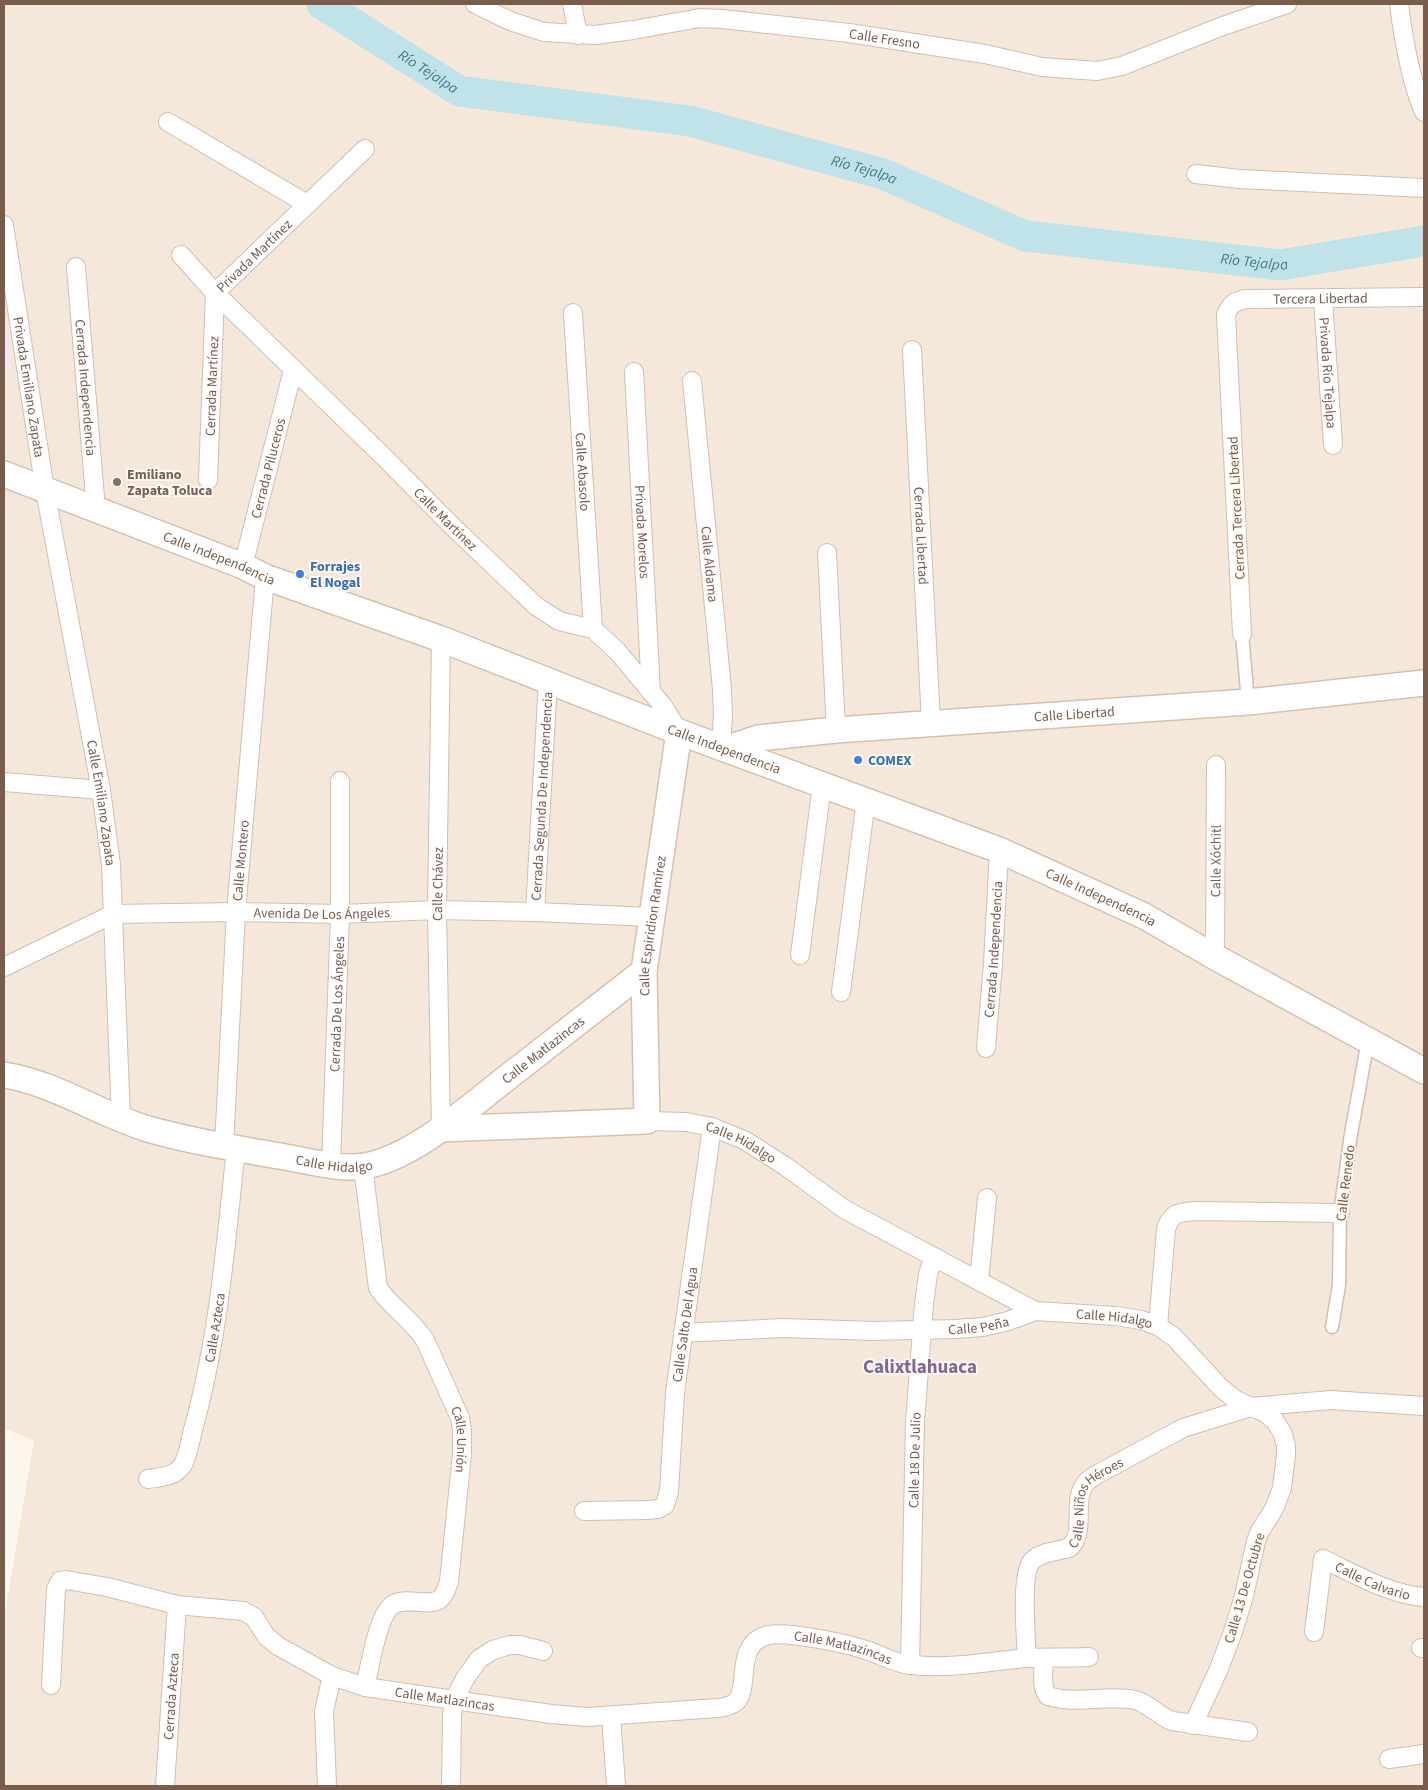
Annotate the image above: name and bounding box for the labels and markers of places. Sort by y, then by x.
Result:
place label: Emiliano Zapata Toluca [127,465,212,501]
marker: Emiliano Zapata Toluca [111,476,123,488]
place label: Forrajes El Nogal [310,557,360,593]
marker: Forrajes El Nogal [294,568,306,580]
place label: COMEX [868,751,912,771]
marker: COMEX [852,754,864,766]

